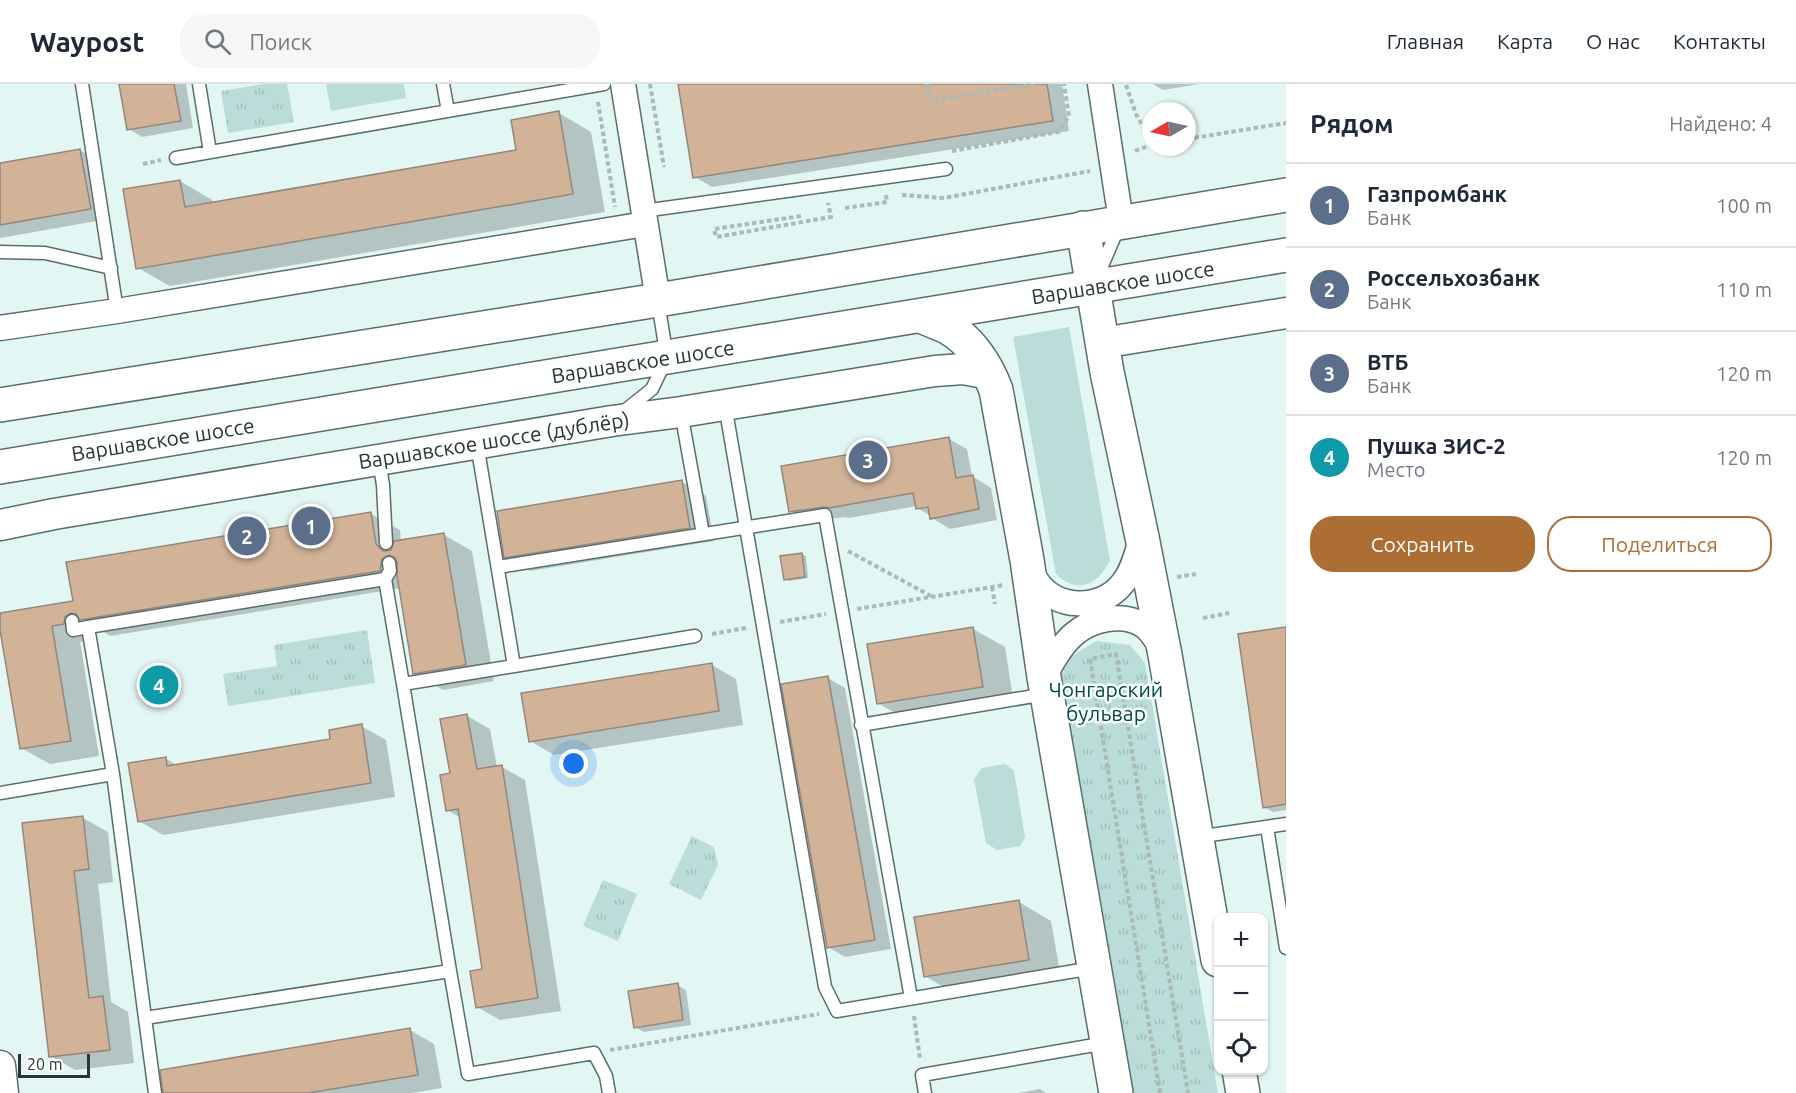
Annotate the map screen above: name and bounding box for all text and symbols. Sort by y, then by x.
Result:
search box [180,14,600,68]
icon: search [201,25,234,58]
text: Waypost [30,26,144,57]
text: Поиск [249,29,312,54]
text: Главная [1387,29,1464,53]
text: Карта [1497,29,1553,53]
text: О нас [1586,29,1640,53]
text: Контакты [1673,29,1766,53]
north arrow [1142,102,1196,156]
text: Рядом [1310,109,1394,138]
text: Найдено: 4 [1669,112,1772,135]
text: Газпромбанк [1367,181,1507,206]
text: 1 [1324,194,1335,217]
text: 100 m [1716,194,1772,217]
text: Банк [1367,206,1412,229]
street label: Варшавское шоссе [1030,256,1216,308]
text: Россельхозбанк [1367,265,1540,290]
text: 2 [1324,278,1335,301]
text: 110 m [1716,278,1772,301]
text: Банк [1367,290,1412,313]
street label: Варшавское шоссе [550,335,736,387]
text: ВТБ [1367,349,1409,374]
text: 3 [1324,362,1335,385]
text: 120 m [1716,362,1772,385]
text: Банк [1367,374,1412,397]
street label: Варшавское шоссе (дублёр) [357,407,631,473]
street label: Варшавское шоссе [70,413,256,465]
text: Пушка ЗИС-2 [1367,433,1506,458]
pin: 3 [848,438,888,482]
text: 4 [1324,446,1335,469]
text: 120 m [1716,446,1772,469]
text: Место [1367,458,1426,481]
pin: 1 [292,504,330,548]
pin: 2 [228,514,266,558]
button: Сохранить [1310,516,1535,572]
button: Поделиться [1547,516,1772,572]
pin: 4 [140,662,178,708]
park label: Чонгарский бульвар [1049,677,1163,725]
your location [559,749,588,778]
map controls [1214,913,1268,1075]
button: + [1214,913,1268,967]
button: − [1214,967,1268,1021]
button: locate [1214,1021,1268,1075]
scale bar [18,1051,90,1078]
text: 20 m [27,1055,63,1073]

